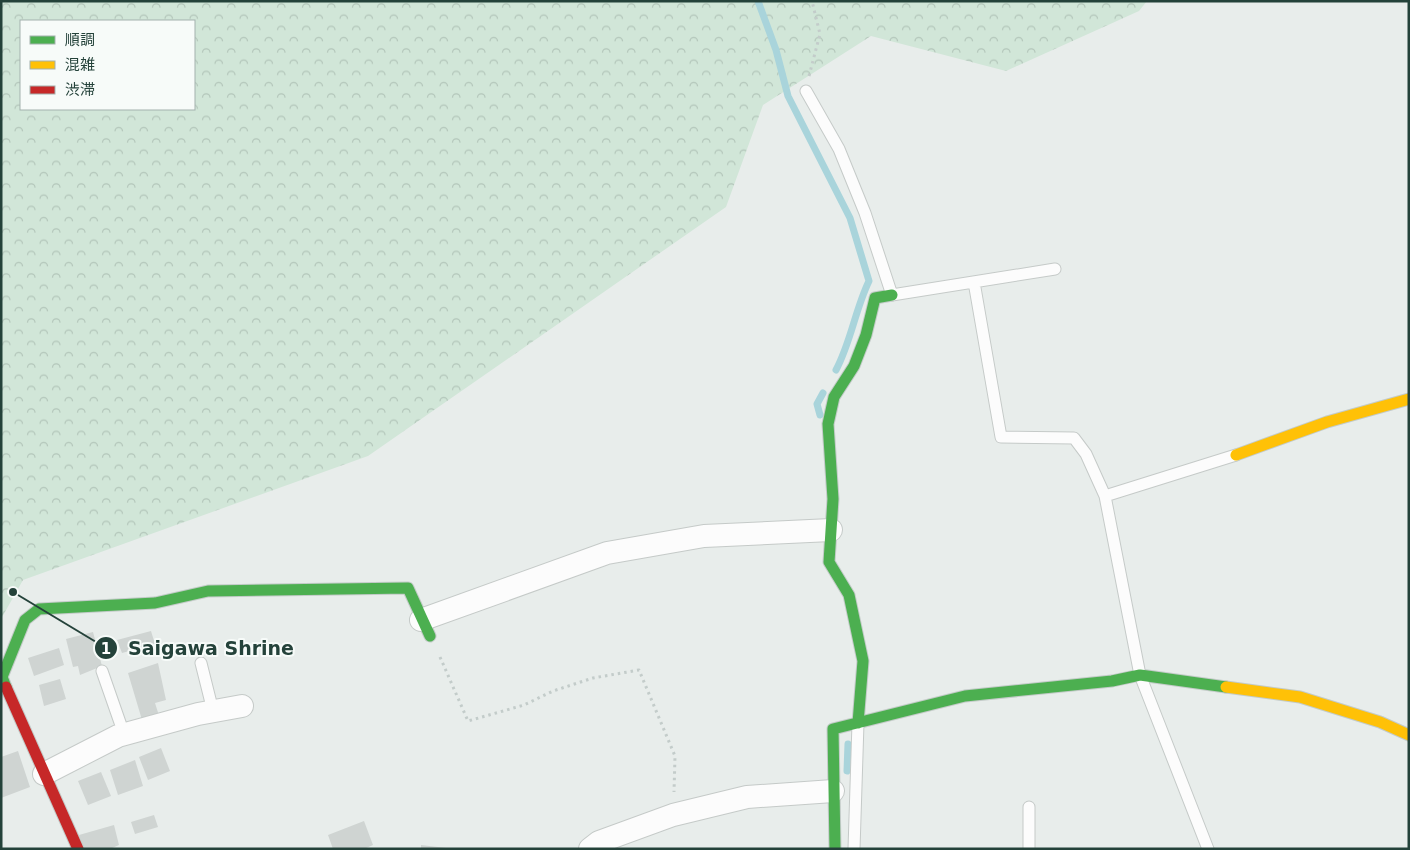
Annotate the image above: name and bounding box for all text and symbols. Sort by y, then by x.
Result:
legend [20,20,195,110]
text: 順調 [65,31,95,49]
text: 混雑 [65,56,95,74]
text: 渋滞 [65,81,95,99]
callout: Saigawa Shrine [93,631,304,665]
text: Saigawa Shrine [128,637,294,659]
text: 1 [101,640,111,658]

